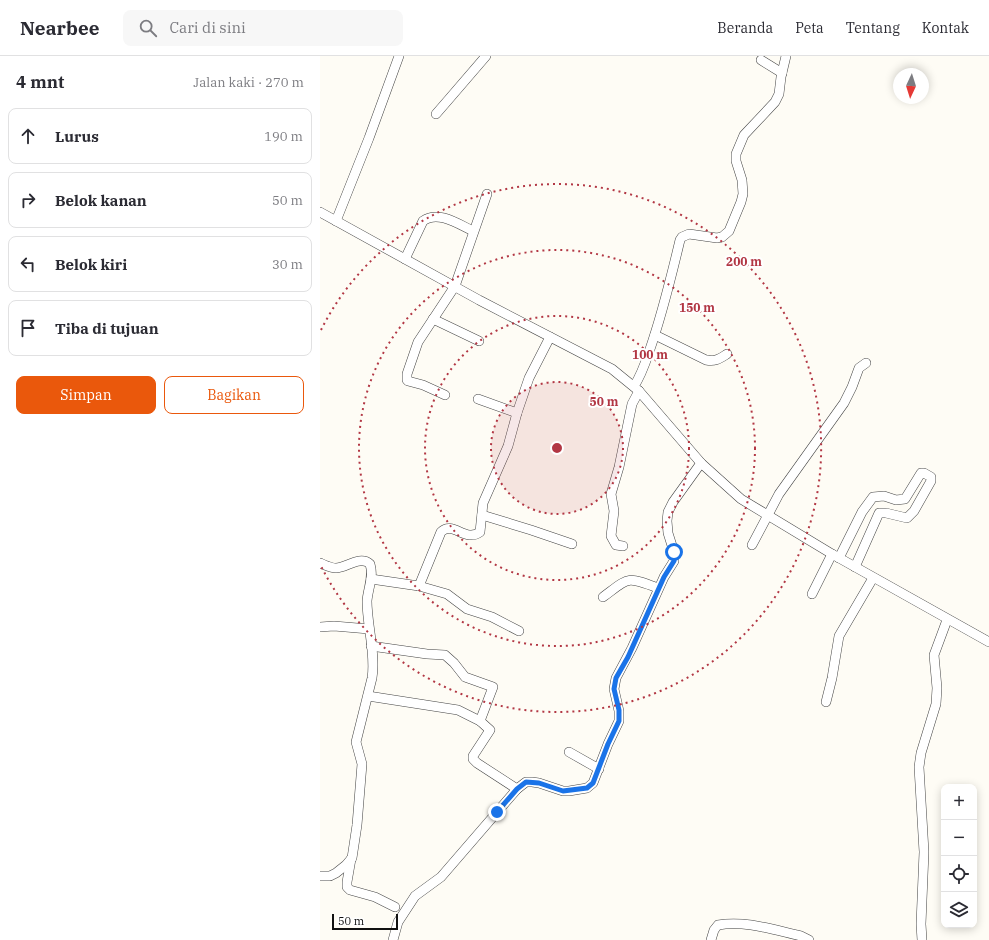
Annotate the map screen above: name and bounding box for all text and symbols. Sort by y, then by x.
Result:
search box [123,10,403,46]
text: Nearbee [20,16,99,40]
icon: search [137,17,159,39]
text: Cari di sini [169,18,246,37]
text: Beranda [717,19,773,37]
text: Peta [795,19,824,37]
text: Tentang [846,19,900,37]
text: Kontak [922,19,969,37]
north arrow [893,68,929,104]
text: 4 mnt [16,71,64,93]
text: Jalan kaki · 270 m [193,74,304,91]
icon: ahead [17,125,39,147]
text: Lurus [55,127,99,146]
text: 190 m [264,128,303,145]
icon: right [17,189,39,211]
text: Belok kanan [55,191,147,210]
text: 50 m [272,192,303,209]
icon: left [17,253,39,275]
text: 200 m [726,254,762,269]
text: Belok kiri [55,255,127,274]
text: 30 m [272,256,303,273]
text: 150 m [679,300,715,315]
icon: arrive [17,317,39,339]
text: Tiba di tujuan [55,319,159,338]
text: 100 m [632,347,668,362]
button: Simpan [16,376,156,414]
button: Bagikan [164,376,304,414]
text: 50 m [590,394,619,409]
centre of rings [550,441,564,455]
route start [665,543,683,561]
map controls [941,784,977,928]
button: + [941,784,977,820]
route end [488,803,506,821]
button: − [941,820,977,856]
button: locate [941,856,977,892]
button: layers [941,892,977,928]
scale bar [332,912,398,931]
text: 50 m [338,914,364,928]

